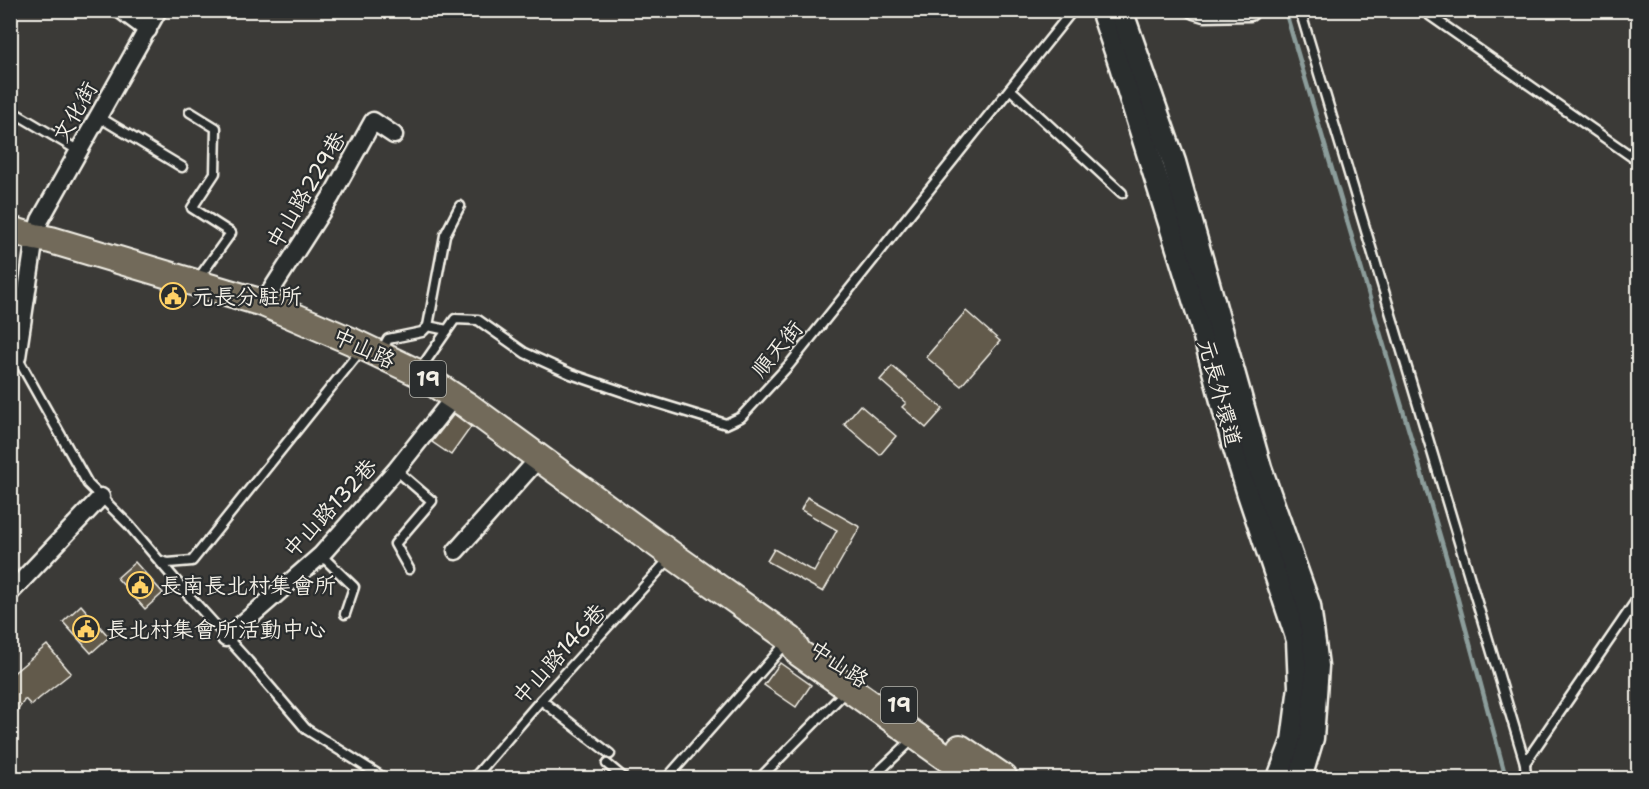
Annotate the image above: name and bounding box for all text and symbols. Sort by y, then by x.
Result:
street label: 文化街 [46,76,104,148]
street label: 中山路229巷 [260,126,352,254]
public building icon: 元長分駐所 [158,281,188,311]
place label: 元長分駐所 [192,282,302,311]
street label: 順天街 [745,314,809,384]
street label: 中山路 [328,321,400,375]
street label: 元長外環道 [1192,336,1248,450]
road number: 19 [410,361,446,397]
street label: 中山路132巷 [277,452,383,564]
public building icon: 長南長北村集會所 [125,570,155,600]
place label: 長南長北村集會所 [160,571,336,600]
street label: 中山路146巷 [506,597,612,711]
public building icon: 長北村集會所活動中心 [71,614,101,644]
place label: 長北村集會所活動中心 [106,615,326,644]
street label: 中山路 [804,634,874,694]
road number: 19 [881,687,917,723]

